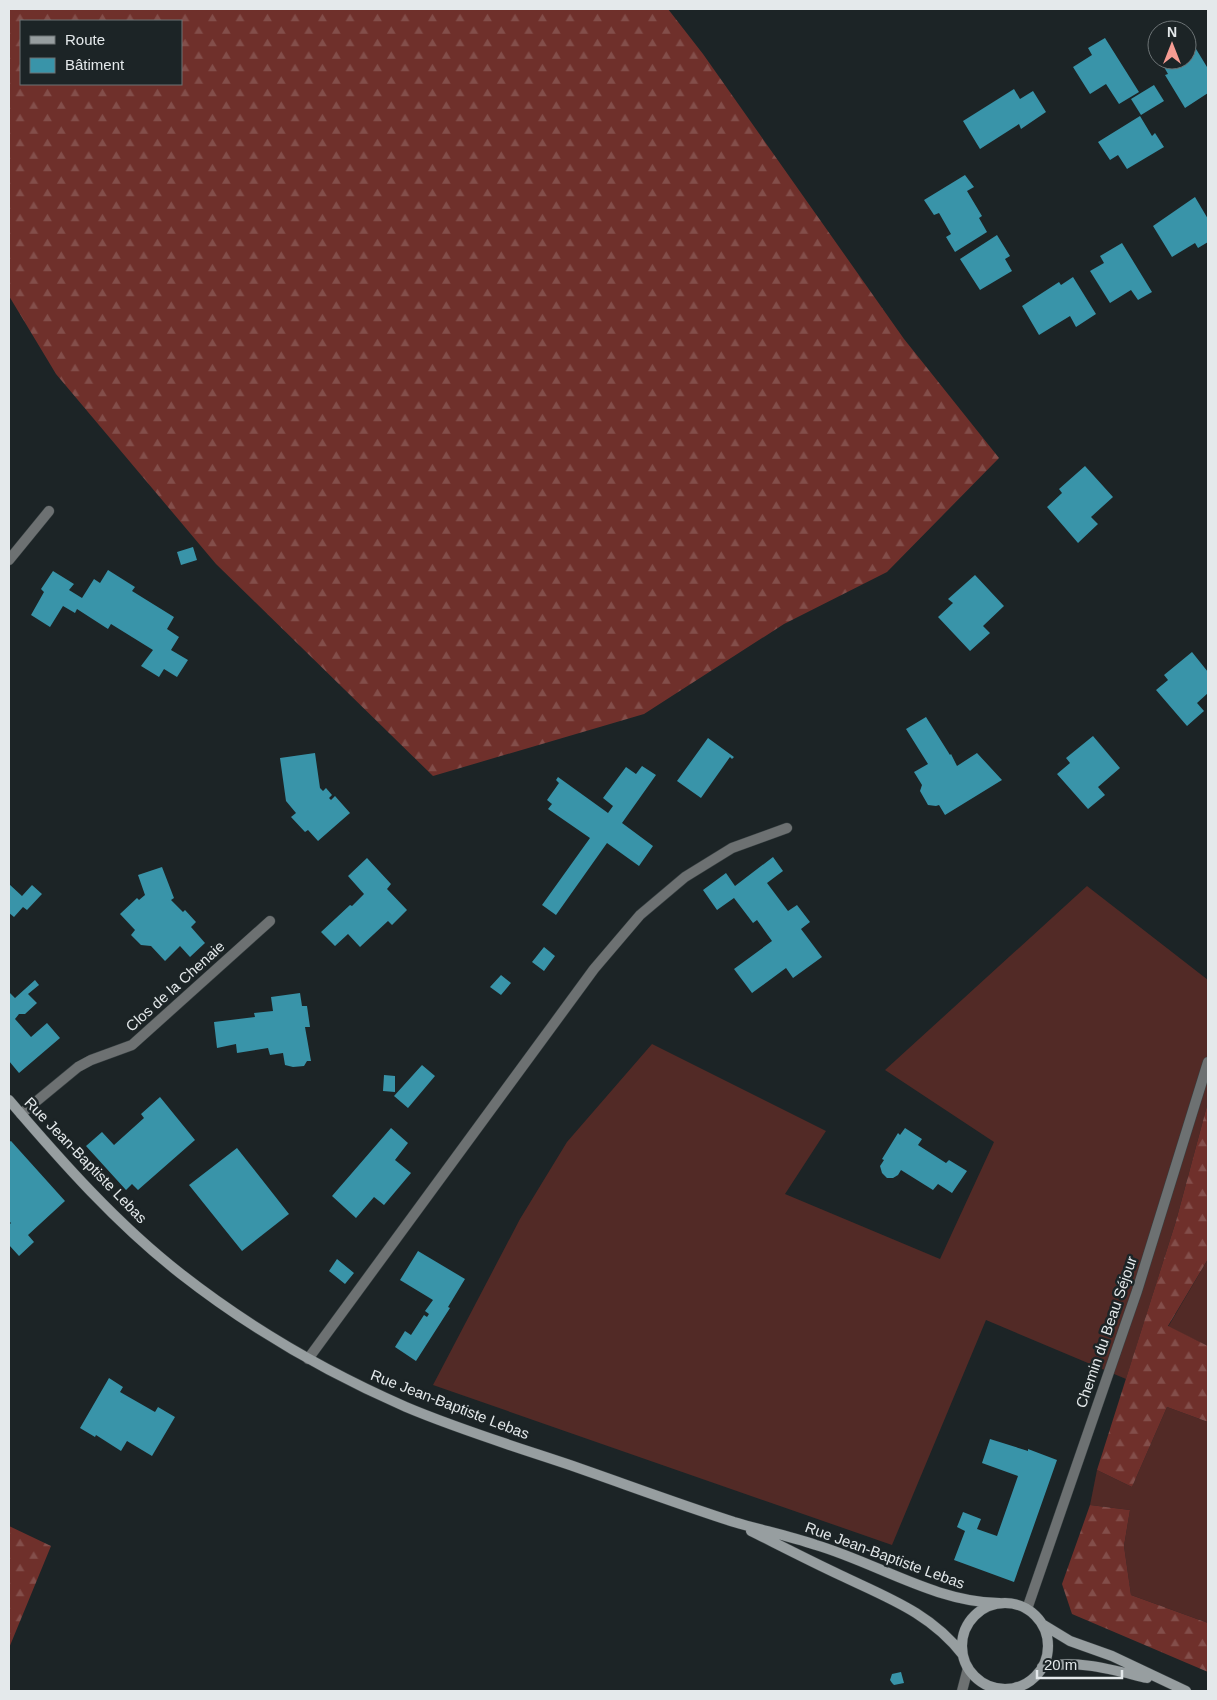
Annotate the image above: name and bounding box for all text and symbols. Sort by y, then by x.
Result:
legend [20,20,182,85]
north arrow [1147,20,1197,70]
text: N [1167,24,1177,40]
text: Route [65,31,105,48]
text: Bâtiment [65,56,125,73]
street label: Clos de la Chenaie [122,937,228,1035]
street label: Rue Jean-Baptiste Lebas [21,1094,151,1226]
street label: Chemin du Beau Séjour [1072,1254,1140,1410]
street label: Rue Jean-Baptiste Lebas [368,1366,532,1442]
street label: Rue Jean-Baptiste Lebas [803,1518,967,1592]
scale bar [1037,1648,1122,1680]
text: 20 m [1044,1656,1077,1673]

